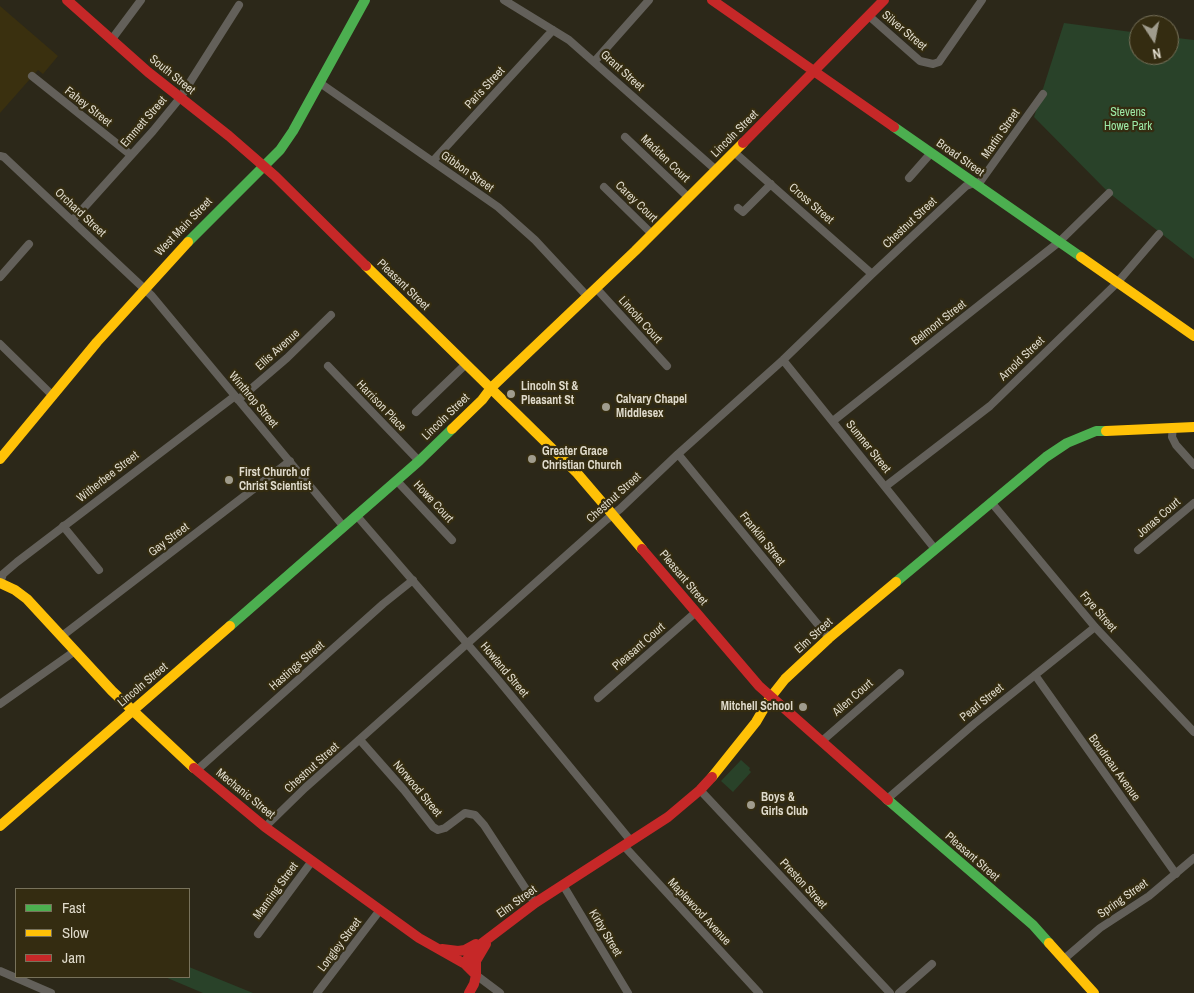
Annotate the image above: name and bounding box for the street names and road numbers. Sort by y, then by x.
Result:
street label: Silver Street [879,8,929,54]
street label: Grant Street [597,48,647,94]
street label: South Street [146,52,198,98]
street label: Paris Street [462,64,508,112]
street label: Fahey Street [62,84,114,130]
street label: Emmett Street [118,94,170,150]
street label: Lincoln Street [708,107,762,161]
street label: Martin Street [979,107,1023,161]
street label: Madden Court [638,132,692,186]
street label: Broad Street [933,136,987,180]
street label: Gibbon Street [438,149,496,195]
street label: Carey Court [612,178,660,226]
street label: Cross Street [786,181,836,227]
street label: Orchard Street [51,186,109,240]
street label: Chestnut Street [880,194,940,252]
street label: West Main Street [152,195,216,259]
street label: Pleasant Street [374,256,432,314]
street label: Lincoln Court [615,293,665,347]
street label: Belmont Street [909,297,969,349]
street label: Ellis Avenue [253,326,303,374]
street label: Arnold Street [996,334,1048,384]
street label: Winthrop Street [225,369,281,431]
street label: Harrison Place [353,378,409,434]
street label: Lincoln Street [419,391,473,443]
street label: Sumner Street [842,418,894,476]
street label: Witherbee Street [74,448,142,506]
street label: Chestnut Street [584,470,644,526]
street label: Howe Court [410,478,456,526]
street label: Jonas Court [1134,495,1184,541]
street label: Franklin Street [736,509,788,569]
street label: Gay Street [146,520,192,560]
street label: Pleasant Street [656,548,710,608]
street label: Frye Street [1077,589,1119,635]
street label: Elm Street [792,615,836,657]
street label: Pleasant Court [610,620,668,674]
street label: Hastings Street [267,638,327,694]
street label: Howland Street [477,640,531,700]
street label: Lincoln Street [115,660,171,710]
street label: Allen Court [830,677,876,719]
street label: Pearl Street [957,681,1007,725]
street label: Boudreau Avenue [1085,732,1143,804]
street label: Chestnut Street [282,740,342,796]
street label: Norwood Street [390,758,444,820]
street label: Mechanic Street [213,766,277,822]
street label: Pleasant Street [942,829,1002,885]
street label: Preston Street [776,856,830,912]
street label: Manning Street [250,860,302,922]
street label: Maplewood Avenue [664,876,734,948]
street label: Spring Street [1095,876,1151,922]
street label: Elm Street [494,883,540,921]
street label: Kirby Street [585,907,625,959]
street label: Longley Street [315,915,365,975]

